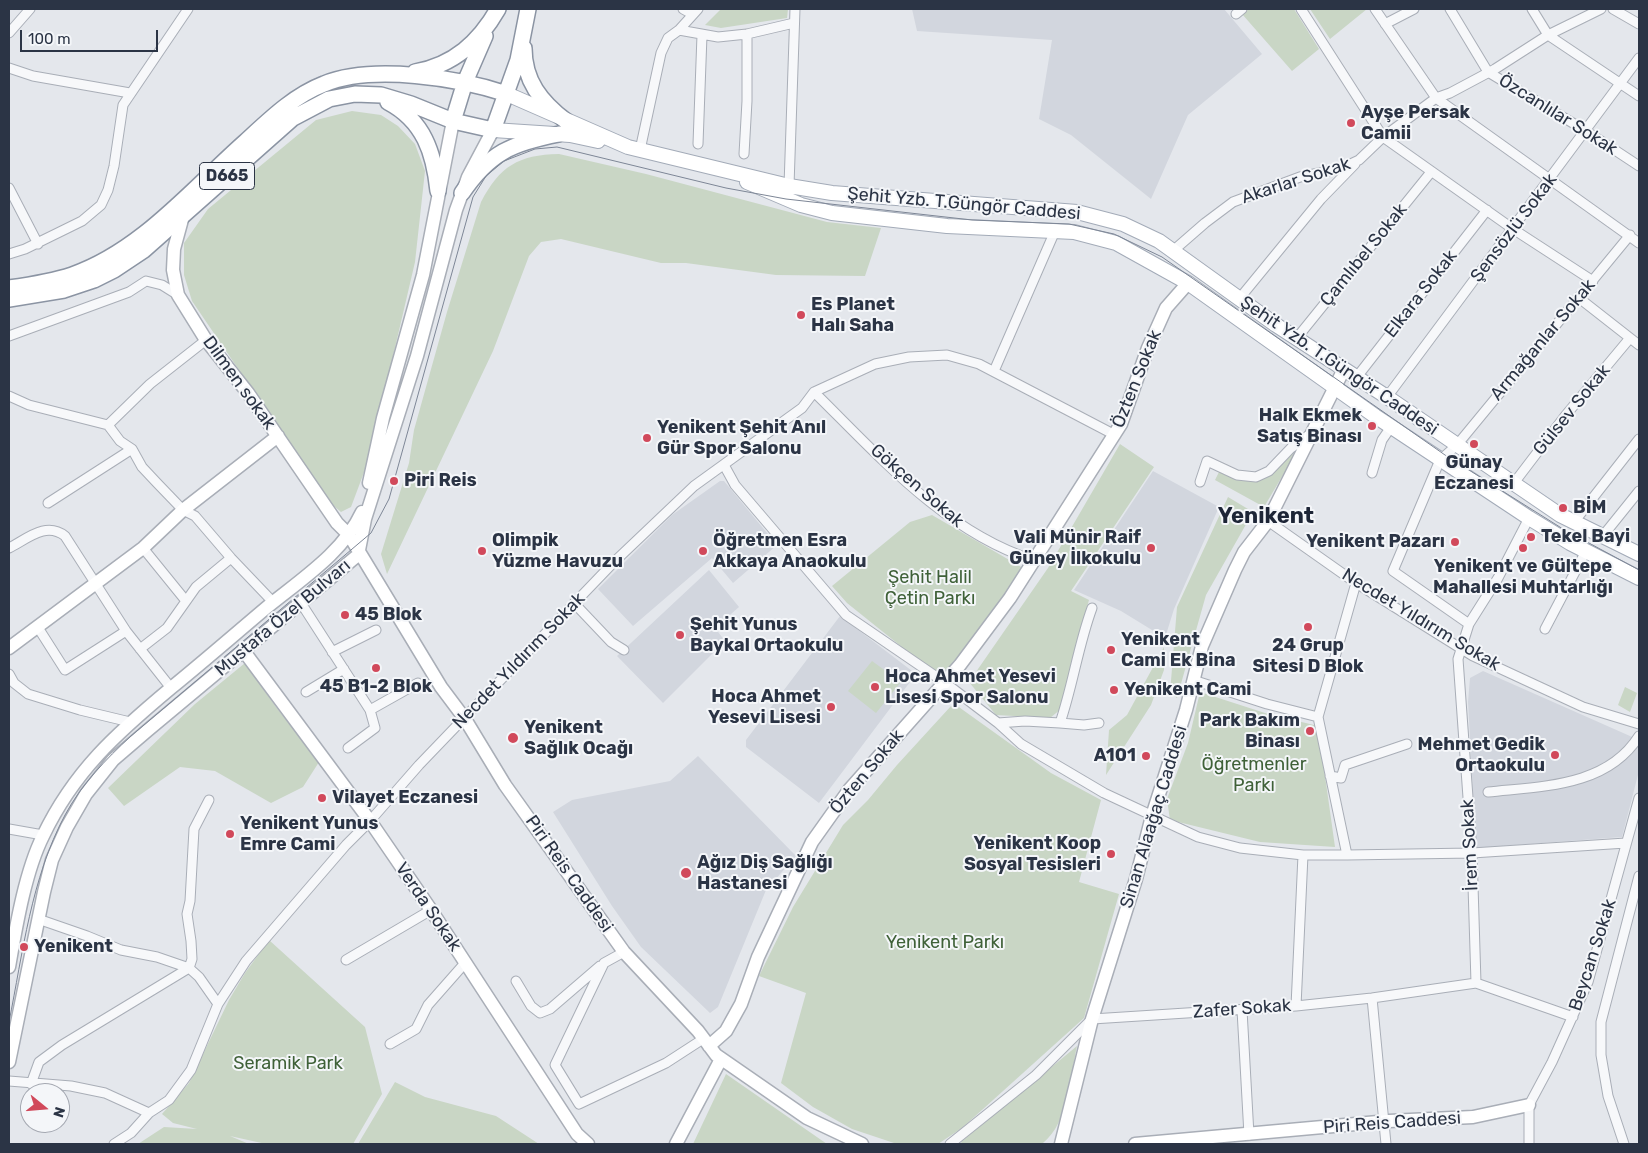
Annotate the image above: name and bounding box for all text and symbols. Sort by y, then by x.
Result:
scale bar [22,20,160,52]
text: 100 m [28,30,70,48]
street label: Özcanlılar Sokak [1495,70,1621,160]
place label: Ayşe Persak Camii [1361,102,1470,144]
marker: Ayşe Persak Camii [1345,117,1357,129]
street label: Akarlar Sokak [1239,153,1353,209]
road number: D665 [200,162,254,190]
street label: Şensözlü Sokak [1466,169,1562,287]
street label: Şehit Yzb. T.Güngör Caddesi [846,183,1082,225]
street label: Çamlıbel Sokak [1316,199,1412,311]
street label: Elkara Sokak [1380,246,1462,342]
street label: Armağanlar Sokak [1486,275,1600,405]
street label: Şehit Yzb. T.Güngör Caddesi [1236,292,1442,440]
place label: Es Planet Halı Saha [811,294,895,336]
marker: Es Planet Halı Saha [795,309,807,321]
street label: Özten Sokak [1108,327,1166,431]
street label: Dilmen sokak [198,332,280,434]
street label: Gülsev Sokak [1529,360,1615,460]
place label: Halk Ekmek Satış Binası [1257,405,1362,448]
place label: Yenikent Şehit Anıl Gür Spor Salonu [657,417,826,459]
marker: Halk Ekmek Satış Binası [1366,420,1378,432]
marker: Yenikent Şehit Anıl Gür Spor Salonu [641,432,653,444]
marker: Günay Eczanesi [1468,438,1480,450]
street label: Gökçen Sokak [866,440,968,532]
place label: Günay Eczanesi [1434,452,1514,494]
place label: Piri Reis [404,470,477,492]
marker: Piri Reis [388,475,400,487]
place label: BİM [1573,497,1606,519]
marker: BİM [1557,502,1569,514]
district label: Yenikent [1218,504,1314,530]
place label: Tekel Bayi [1541,526,1630,548]
place label: Vali Münir Raif Güney İlkokulu [1009,527,1141,570]
place label: Olimpik Yüzme Havuzu [492,530,623,572]
place label: Öğretmen Esra Akkaya Anaokulu [713,530,867,572]
place label: Yenikent Pazarı [1306,531,1445,553]
marker: Tekel Bayi [1525,531,1537,543]
marker: Yenikent Pazarı [1449,536,1461,548]
marker: Vali Münir Raif Güney İlkokulu [1145,542,1157,554]
marker: Yenikent ve Gültepe Mahallesi Muhtarlığı [1517,542,1529,554]
marker: Olimpik Yüzme Havuzu [476,545,488,557]
marker: Öğretmen Esra Akkaya Anaokulu [697,545,709,557]
street label: Mustafa Özel Bulvarı [211,555,355,681]
place label: Yenikent ve Gültepe Mahallesi Muhtarlığı [1433,556,1613,598]
street label: Necdet Yıldırım Sokak [1338,564,1504,676]
park label: Şehit Halil Çetin Parkı [885,567,975,610]
street label: Necdet Yıldırım Sokak [448,588,590,734]
place label: 45 Blok [355,604,422,626]
marker: 45 Blok [339,609,351,621]
place label: Şehit Yunus Baykal Ortaokulu [690,614,843,656]
marker: 24 Grup Sitesi D Blok [1302,621,1314,633]
marker: Şehit Yunus Baykal Ortaokulu [674,629,686,641]
place label: Yenikent Cami Ek Bina [1121,629,1236,672]
place label: 24 Grup Sitesi D Blok [1252,635,1364,678]
marker: Yenikent Cami Ek Bina [1105,644,1117,656]
marker: 45 B1-2 Blok [370,662,382,674]
place label: Hoca Ahmet Yesevi Lisesi Spor Salonu [885,666,1056,709]
place label: 45 B1-2 Blok [320,676,432,698]
place label: Yenikent Cami [1124,679,1252,701]
marker: Hoca Ahmet Yesevi Lisesi Spor Salonu [869,681,881,693]
marker: Yenikent Cami [1108,684,1120,696]
place label: Hoca Ahmet Yesevi Lisesi [708,686,821,729]
marker: Hoca Ahmet Yesevi Lisesi [825,701,837,713]
place label: Park Bakım Binası [1199,710,1300,752]
place label: Yenikent Sağlık Ocağı [524,717,633,760]
street label: Sinan Alaağaç Caddesi [1116,723,1192,911]
street label: Özten Sokak [825,725,909,819]
marker: Park Bakım Binası [1304,725,1316,737]
marker: Yenikent Sağlık Ocağı [506,731,520,745]
place label: Mehmet Gedik Ortaokulu [1418,734,1545,776]
place label: A101 [1094,745,1136,767]
marker: Mehmet Gedik Ortaokulu [1549,749,1561,761]
marker: A101 [1140,750,1152,762]
park label: Öğretmenler Parkı [1202,754,1306,796]
place label: Vilayet Eczanesi [332,787,478,809]
marker: Vilayet Eczanesi [316,792,328,804]
street label: İrem Sokak [1457,799,1483,891]
street label: Piri Reis Caddesi [521,811,617,937]
place label: Yenikent Yunus Emre Cami [240,813,378,856]
marker: Yenikent Yunus Emre Cami [224,828,236,840]
place label: Yenikent Koop Sosyal Tesisleri [964,833,1101,876]
marker: Yenikent Koop Sosyal Tesisleri [1105,848,1117,860]
place label: Ağız Diş Sağlığı Hastanesi [697,852,833,894]
street label: Verda Sokak [390,858,466,956]
marker: Ağız Diş Sağlığı Hastanesi [679,866,693,880]
street label: Beycan Sokak [1565,896,1621,1014]
park label: Yenikent Parkı [886,932,1004,954]
place label: Yenikent [34,936,113,958]
marker: Yenikent [18,941,30,953]
street label: Zafer Sokak [1192,995,1292,1023]
park label: Seramik Park [233,1053,343,1075]
north arrow [20,1083,70,1133]
text: N [49,1105,68,1120]
street label: Piri Reis Caddesi [1322,1107,1462,1139]

